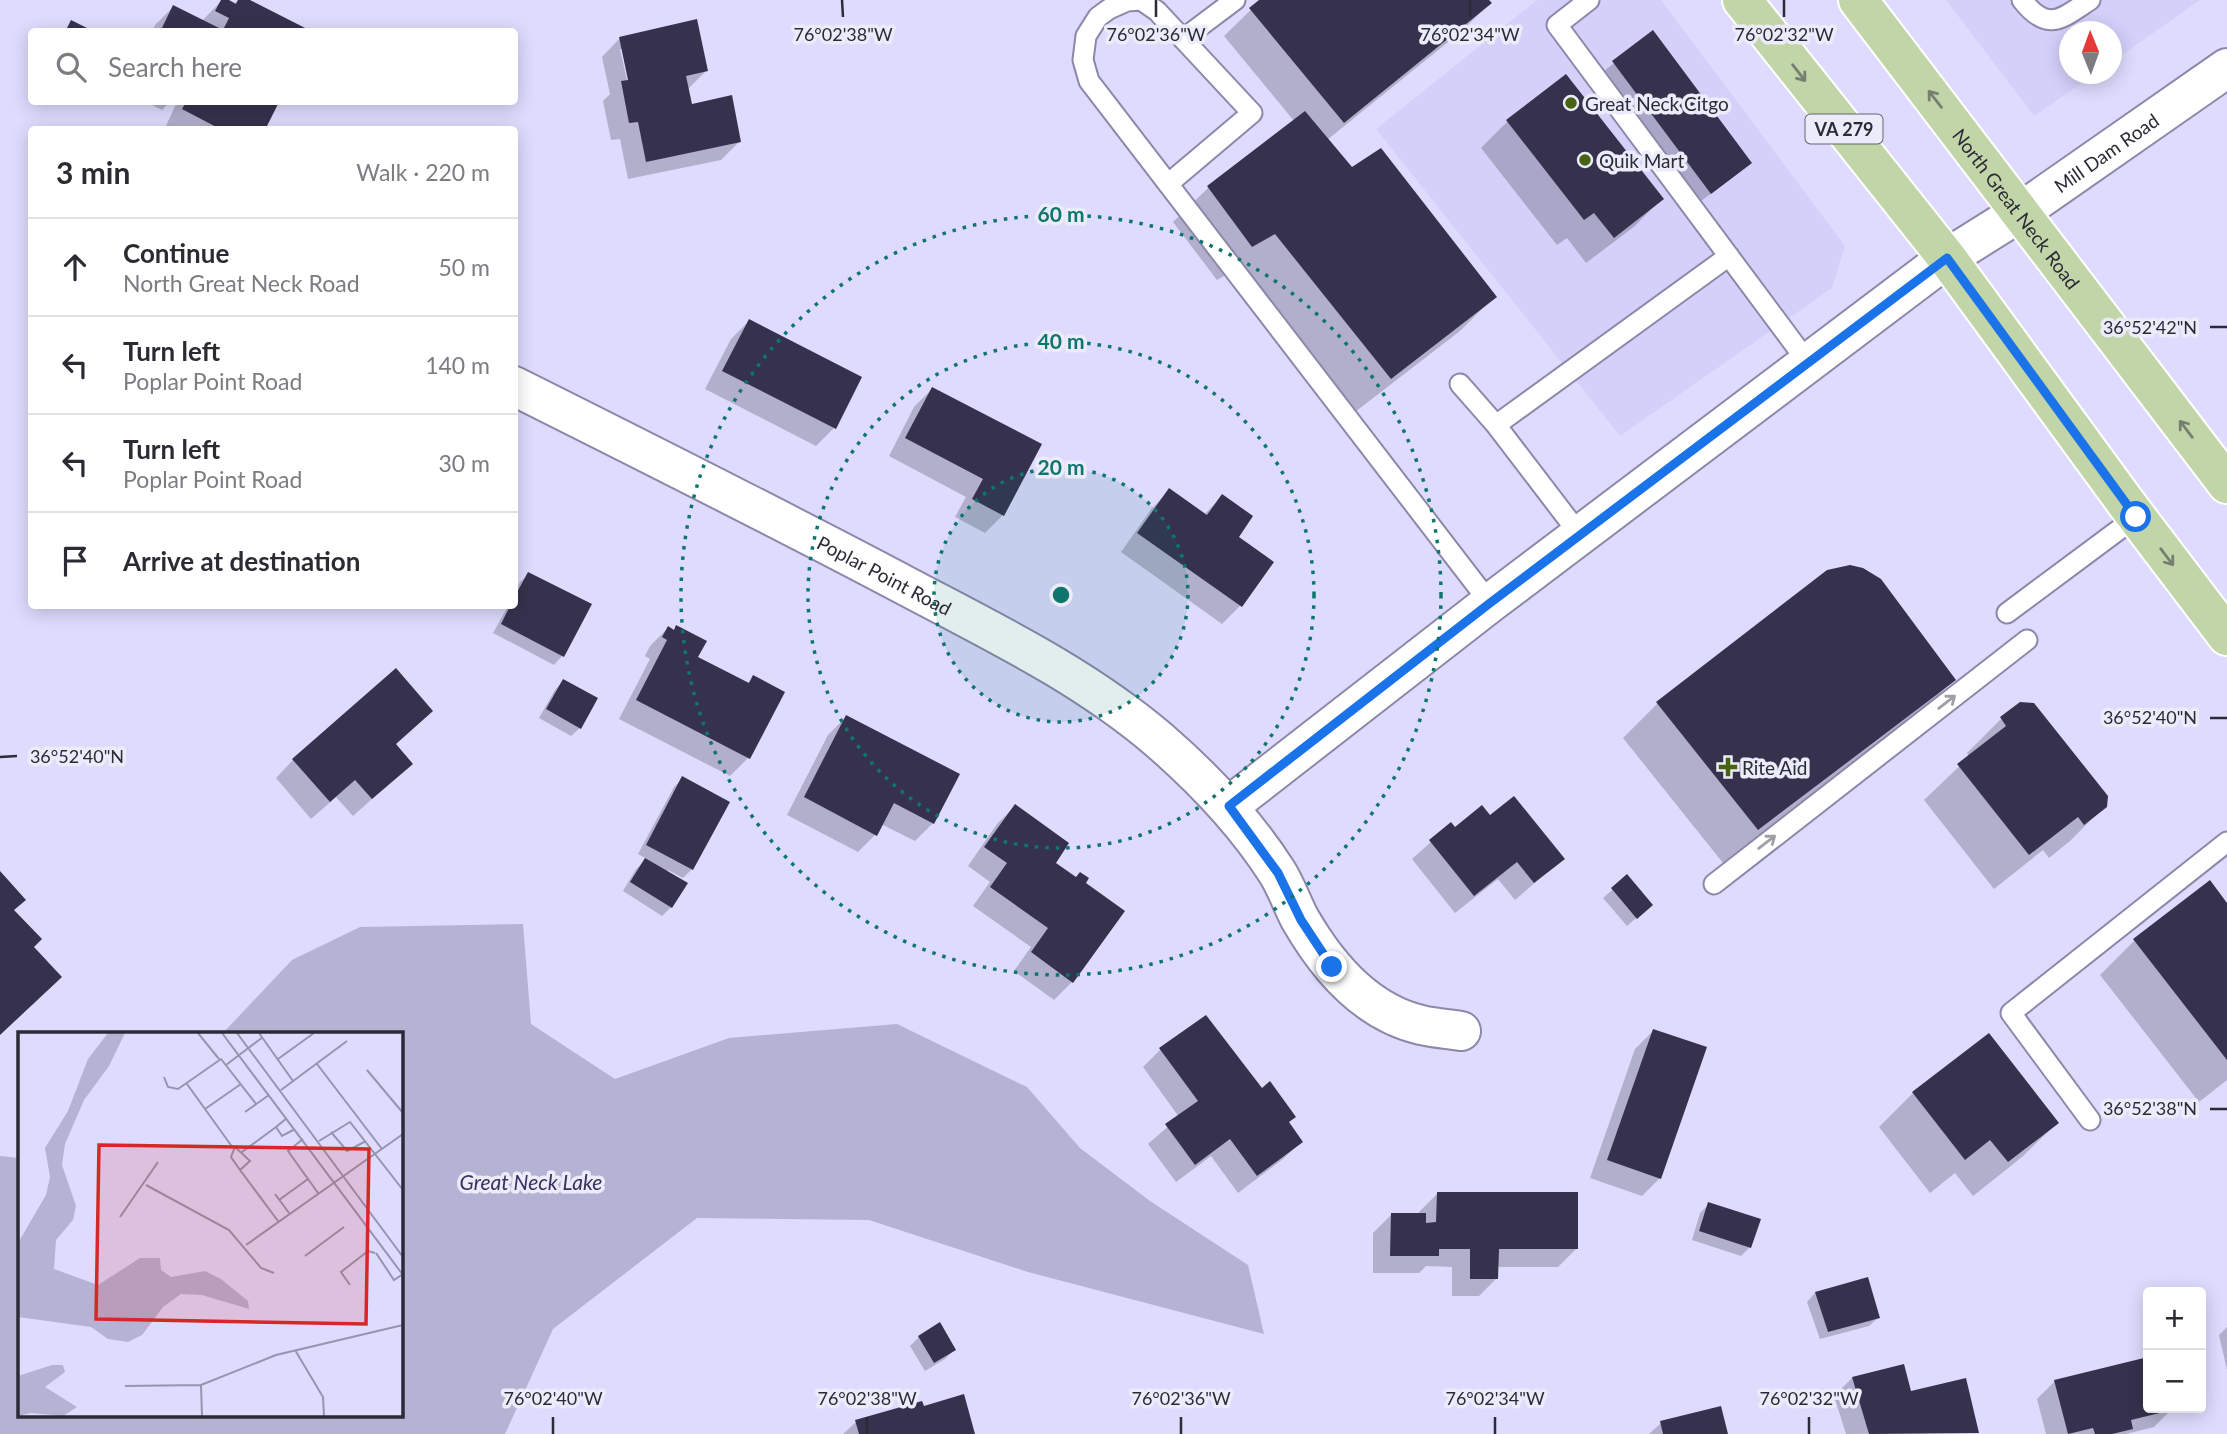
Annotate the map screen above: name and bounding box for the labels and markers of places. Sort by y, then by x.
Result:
place label: Great Neck Citgo [1585,92,1729,115]
marker: Great Neck Citgo [1563,95,1579,111]
place label: Quik Mart [1599,149,1684,172]
marker: Quik Mart [1577,152,1593,168]
centre of rings [1049,583,1073,607]
place label: Rite Aid [1742,756,1807,779]
marker: Rite Aid [1720,759,1736,775]

